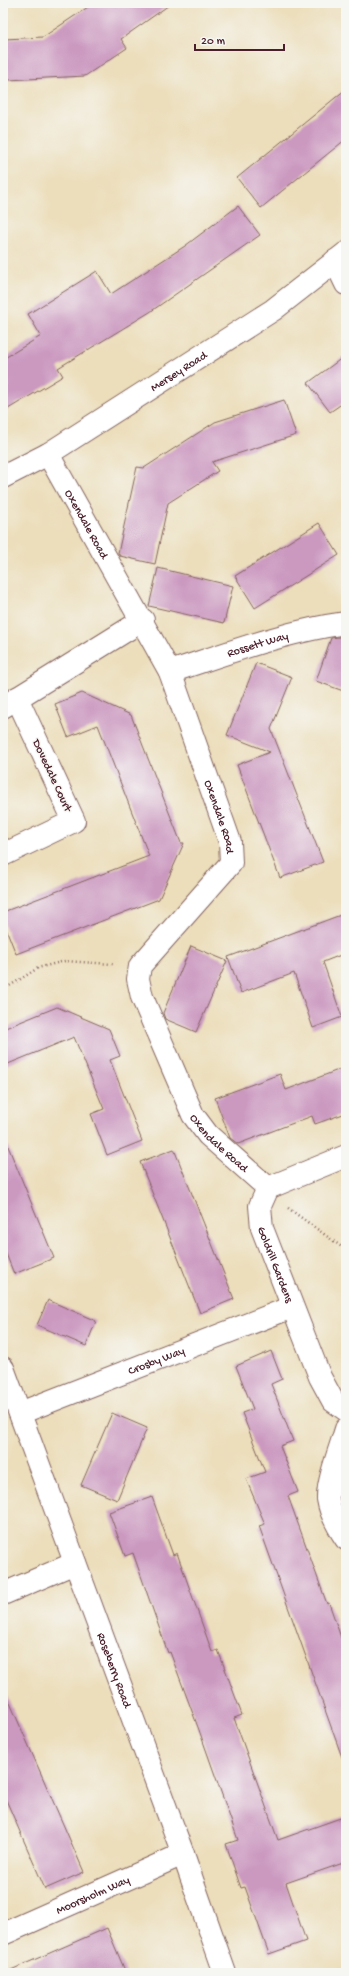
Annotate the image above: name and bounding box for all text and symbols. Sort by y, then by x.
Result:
scale bar [195,26,284,52]
text: 20 m [201,35,226,49]
street label: Mersey Road [148,349,211,396]
street label: Oxendale Road [60,488,111,563]
street label: Rossett Way [226,630,290,661]
street label: Dovedale Court [28,736,75,815]
street label: Oxendale Road [200,778,236,855]
street label: Oxendale Road [186,1112,251,1177]
street label: Goldrill Gardens [253,1225,296,1306]
street label: Crosby Way [127,1345,187,1379]
street label: Roseberry Road [93,1631,134,1711]
street label: Moorsholm Way [54,1874,132,1918]

